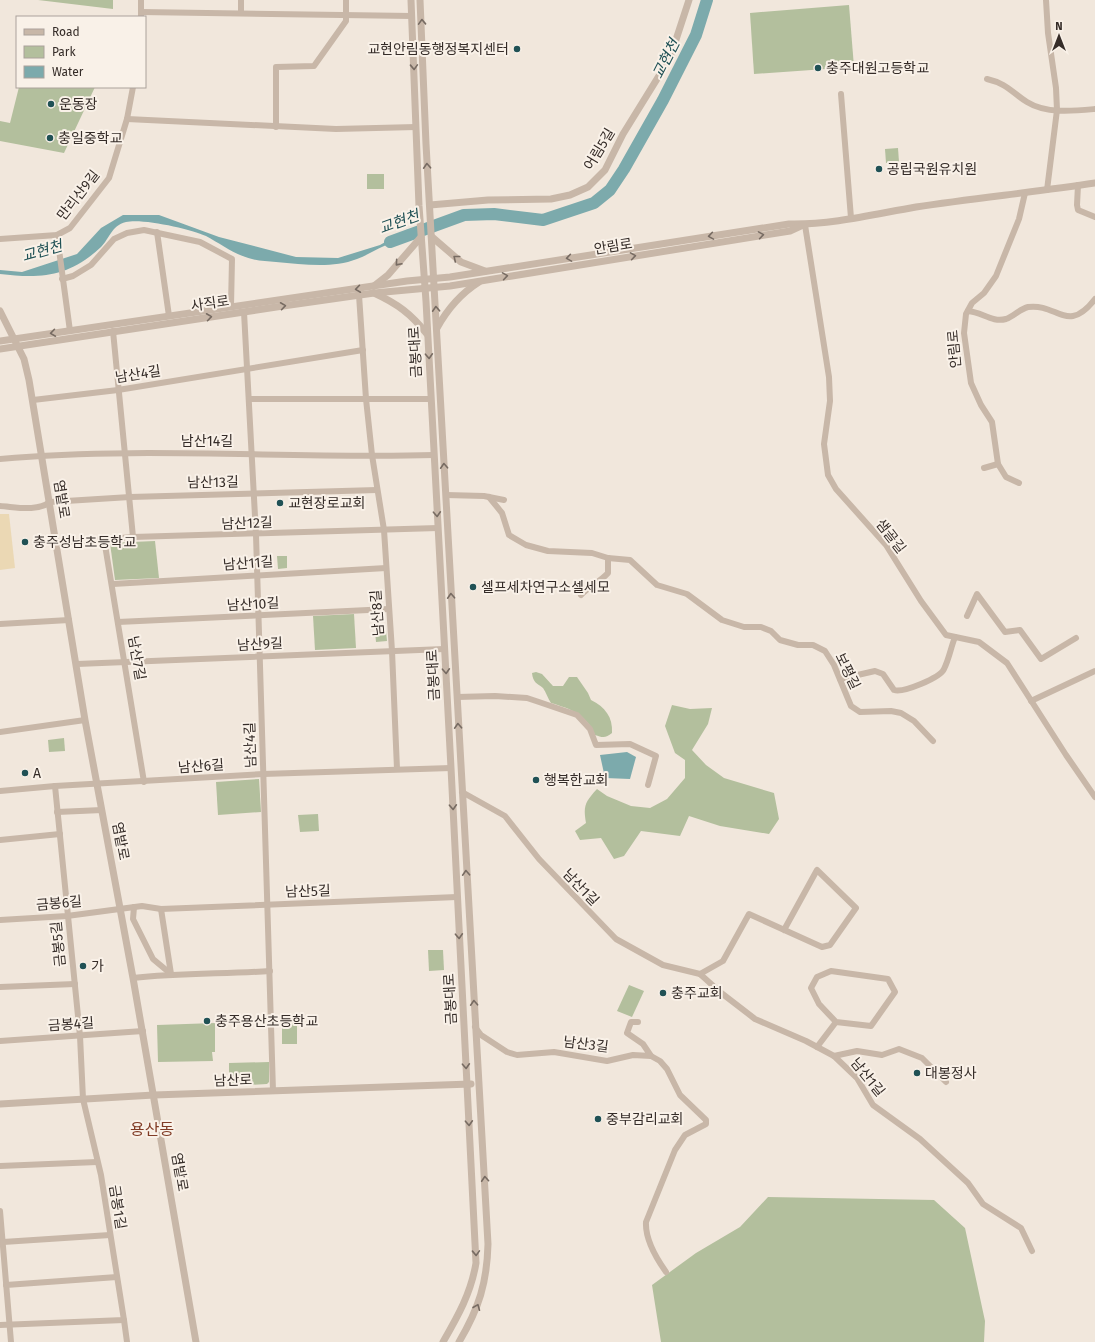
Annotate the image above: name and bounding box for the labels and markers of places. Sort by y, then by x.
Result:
place label: 교현안림동행정복지센터 [367,41,509,58]
marker: 교현안림동행정복지센터 [512,44,522,54]
place label: 충주대원고등학교 [826,60,929,77]
marker: 충주대원고등학교 [813,63,823,73]
place label: 운동장 [59,96,98,113]
marker: 운동장 [46,99,56,109]
place label: 충일중학교 [58,130,123,147]
marker: 충일중학교 [45,133,55,143]
place label: 공립국원유치원 [887,161,977,178]
marker: 공립국원유치원 [874,164,884,174]
place label: 교현장로교회 [288,495,365,512]
marker: 교현장로교회 [275,498,285,508]
place label: 충주성남초등학교 [33,534,136,551]
marker: 충주성남초등학교 [20,537,30,547]
place label: 셀프세차연구소셀세모 [481,579,610,596]
marker: 셀프세차연구소셀세모 [468,582,478,592]
place label: A [33,765,41,782]
marker: A [20,768,30,778]
place label: 행복한교회 [544,772,608,789]
marker: 행복한교회 [531,775,541,785]
place label: 가 [91,958,104,975]
marker: 가 [78,961,88,971]
place label: 충주교회 [671,985,723,1002]
marker: 충주교회 [658,988,668,998]
place label: 충주용산초등학교 [215,1013,318,1030]
marker: 충주용산초등학교 [202,1016,212,1026]
place label: 대봉정사 [925,1065,977,1082]
marker: 대봉정사 [912,1068,922,1078]
place label: 중부감리교회 [606,1111,683,1128]
marker: 중부감리교회 [593,1114,603,1124]

